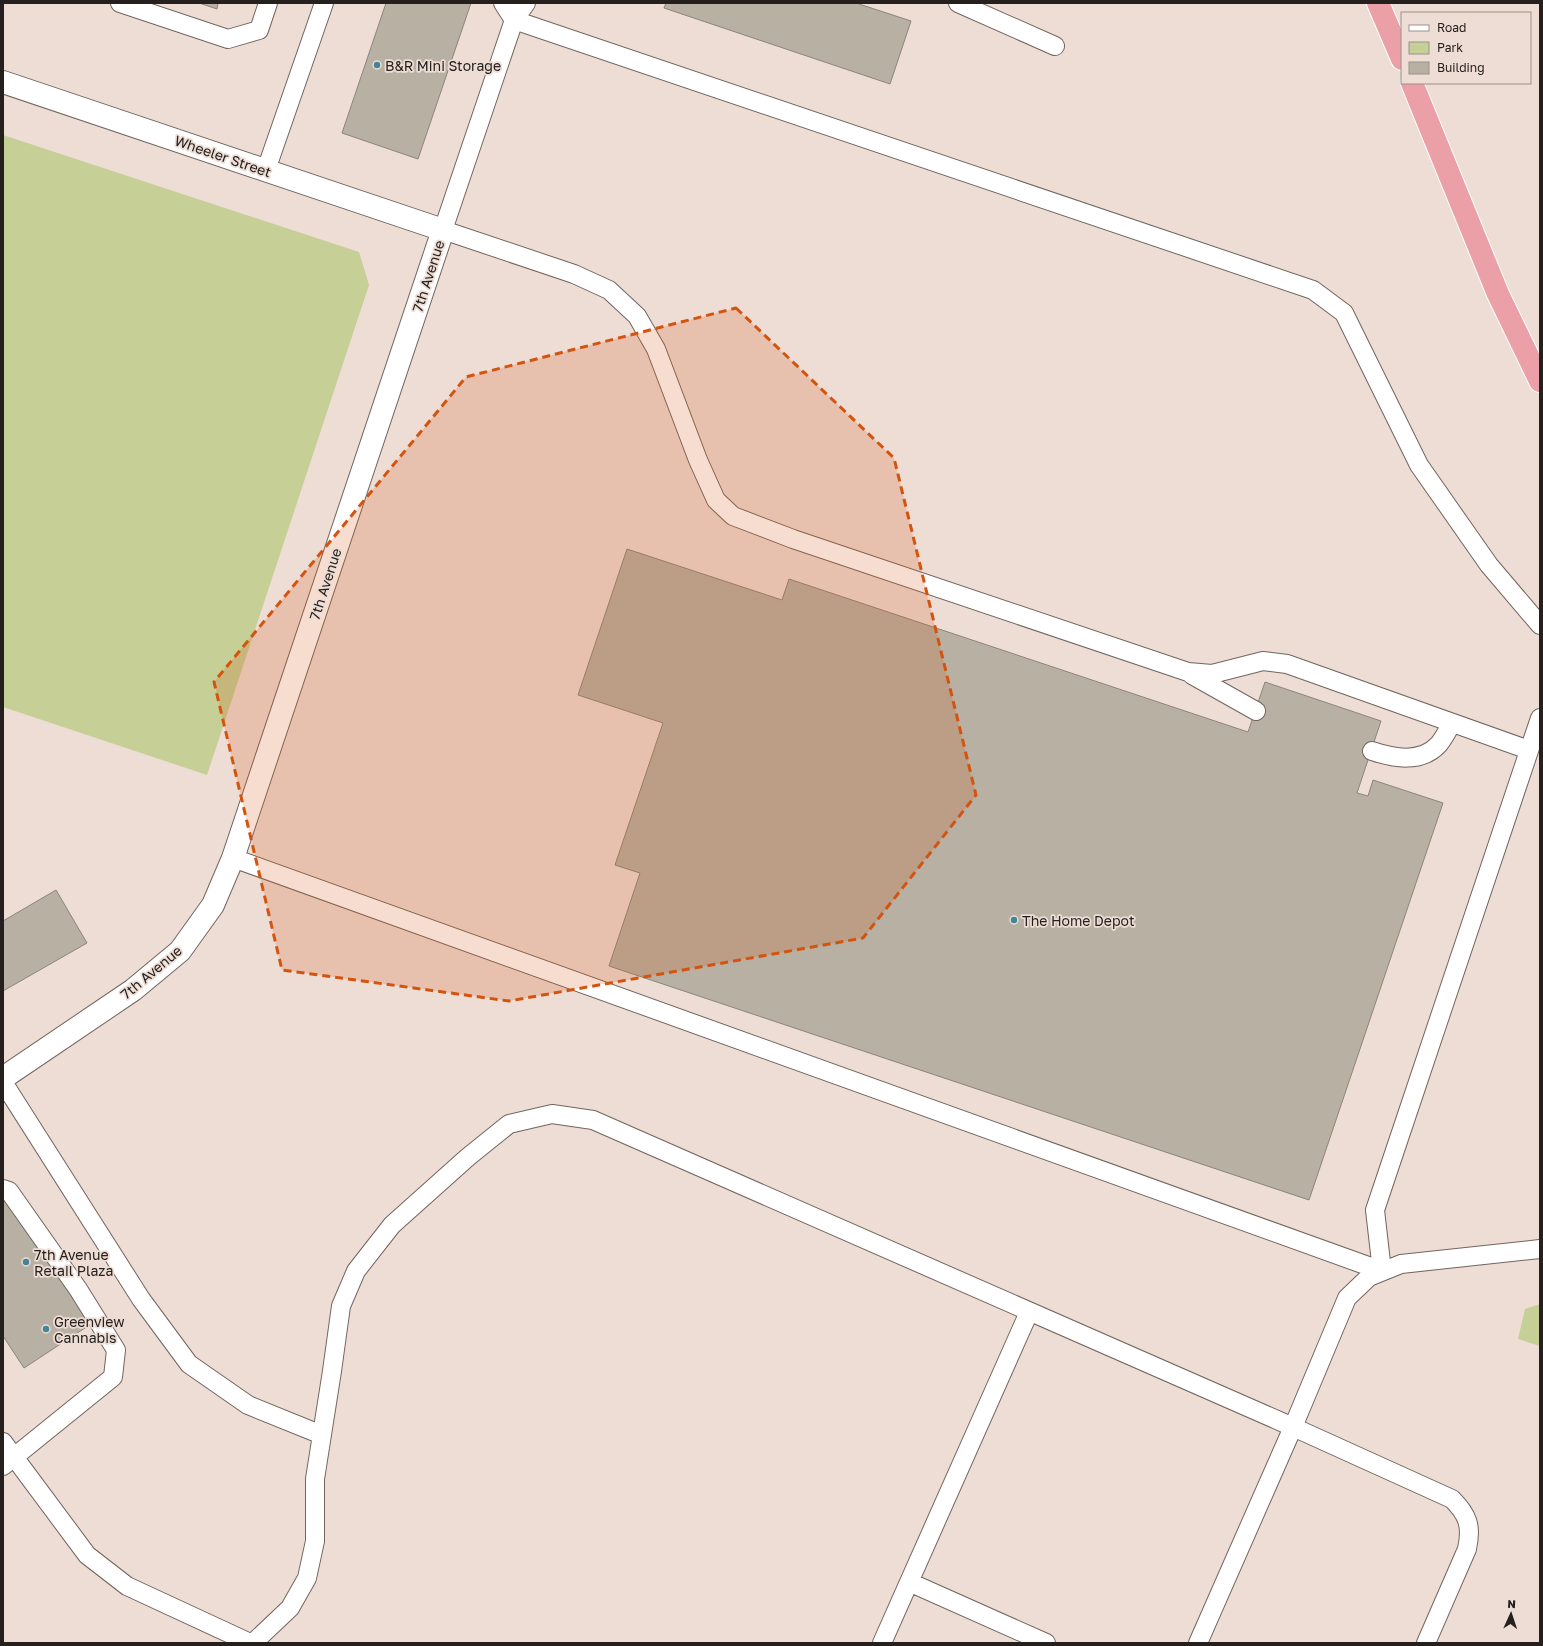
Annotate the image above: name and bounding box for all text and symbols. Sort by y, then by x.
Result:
legend [1401,12,1531,84]
text: Road [1437,20,1466,35]
text: Park [1437,40,1463,55]
place label: B&R Mini Storage [385,57,501,74]
marker: B&R Mini Storage [372,60,382,70]
text: Building [1437,60,1485,75]
street label: Wheeler Street [172,131,274,181]
street label: 7th Avenue [408,238,448,314]
street label: 7th Avenue [305,546,345,622]
place label: The Home Depot [1022,912,1135,929]
marker: The Home Depot [1009,915,1019,925]
street label: 7th Avenue [117,942,185,1002]
place label: 7th Avenue Retail Plaza [34,1246,113,1279]
marker: 7th Avenue Retail Plaza [21,1257,31,1267]
place label: Greenview Cannabis [54,1313,125,1346]
marker: Greenview Cannabis [41,1324,51,1334]
north arrow [1491,1594,1531,1634]
text: N [1507,1597,1516,1610]

